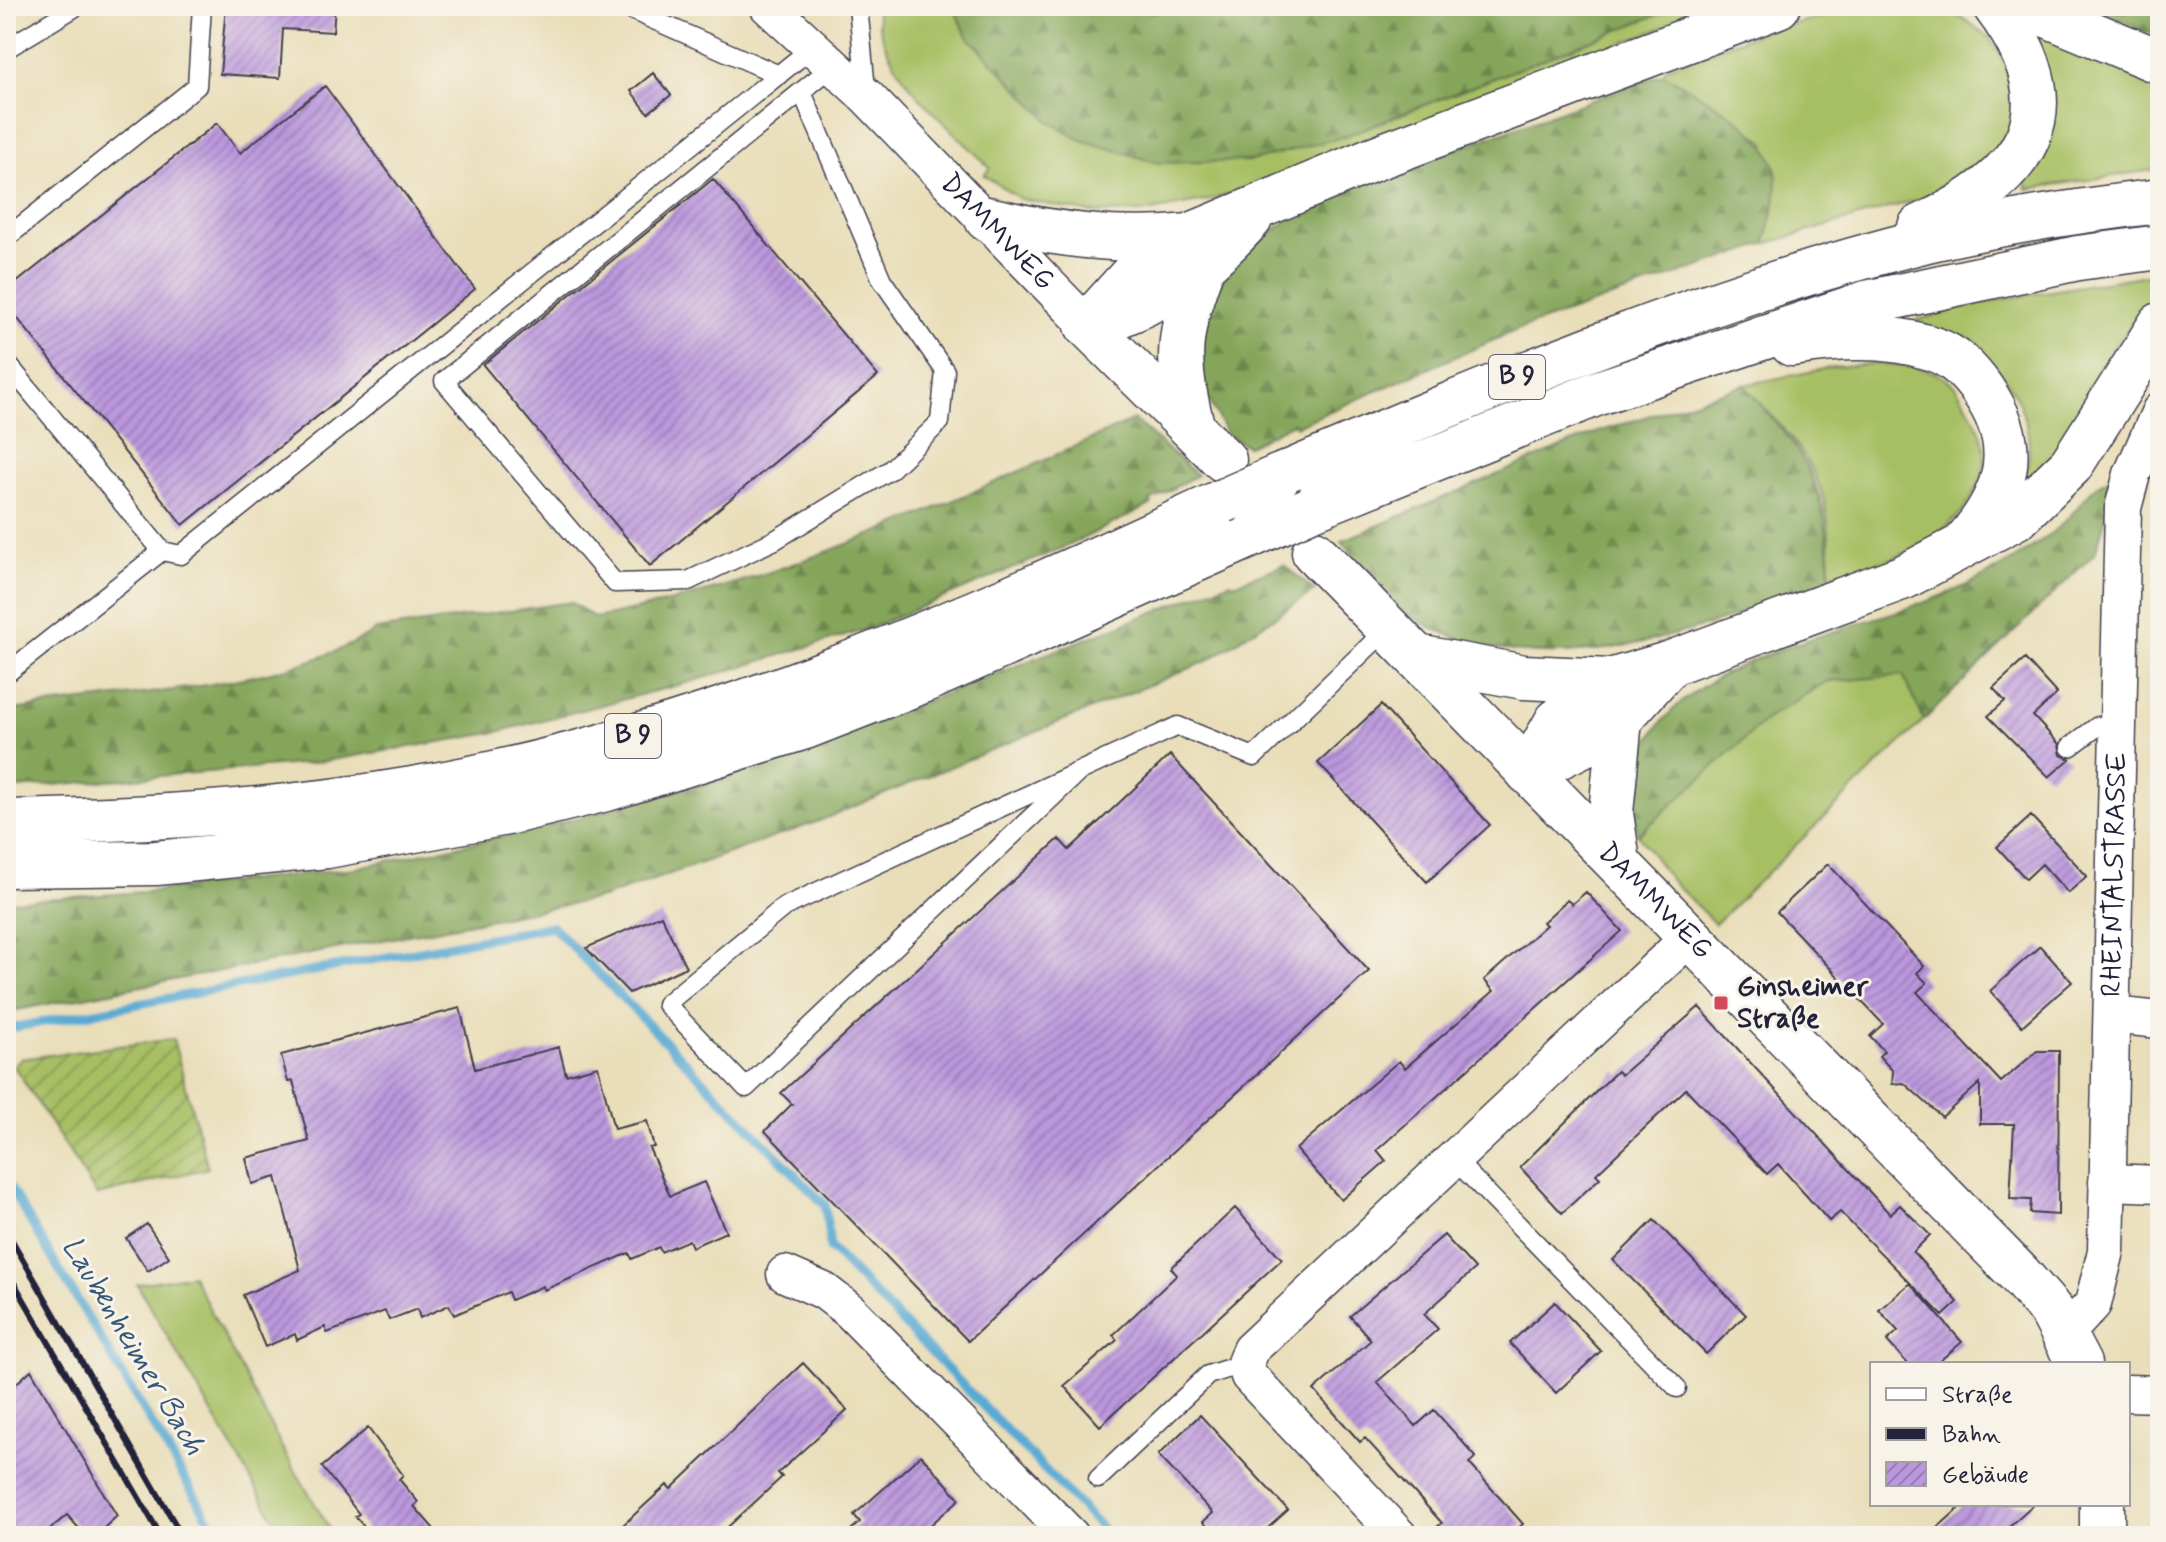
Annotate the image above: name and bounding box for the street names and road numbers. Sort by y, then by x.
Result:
street label: DAMMWEG [932,165,1062,299]
road number: B 9 [1489,355,1545,399]
road number: B 9 [605,714,661,758]
street label: RHEINTALSTRASSE [2093,752,2136,998]
street label: DAMMWEG [1589,835,1720,968]

